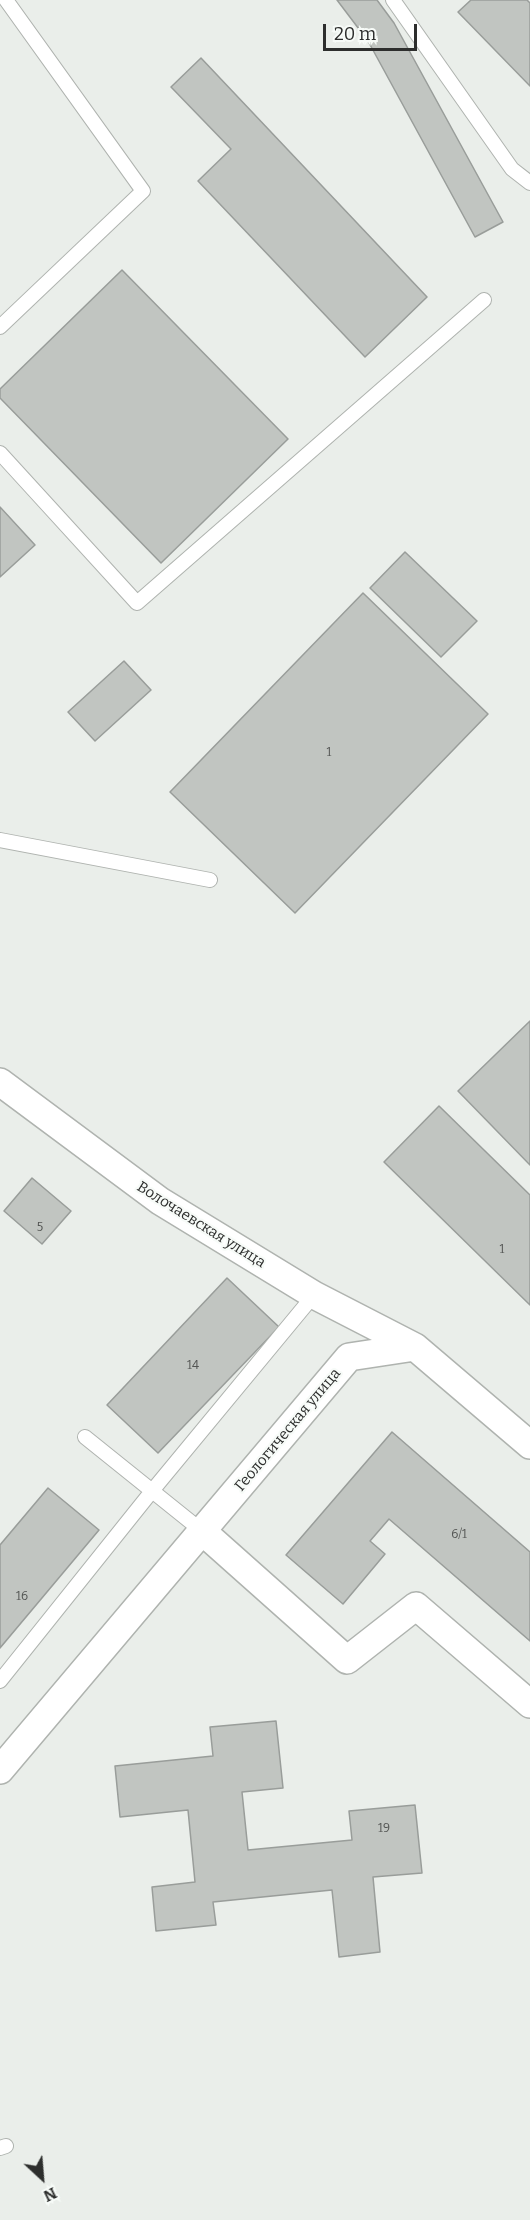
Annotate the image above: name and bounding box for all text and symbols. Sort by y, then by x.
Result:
scale bar [326,12,420,50]
text: 20 m [334,23,376,45]
house number: 1 [327,746,331,760]
street label: Волочаевская улица [133,1178,269,1272]
house number: 5 [37,1221,43,1235]
house number: 1 [500,1243,504,1257]
house number: 14 [187,1359,199,1373]
street label: Геологическая улица [231,1365,345,1495]
house number: 6/1 [451,1528,467,1542]
house number: 16 [16,1590,28,1604]
house number: 19 [378,1822,390,1836]
north arrow [12,2148,72,2208]
text: N [40,2183,60,2206]

